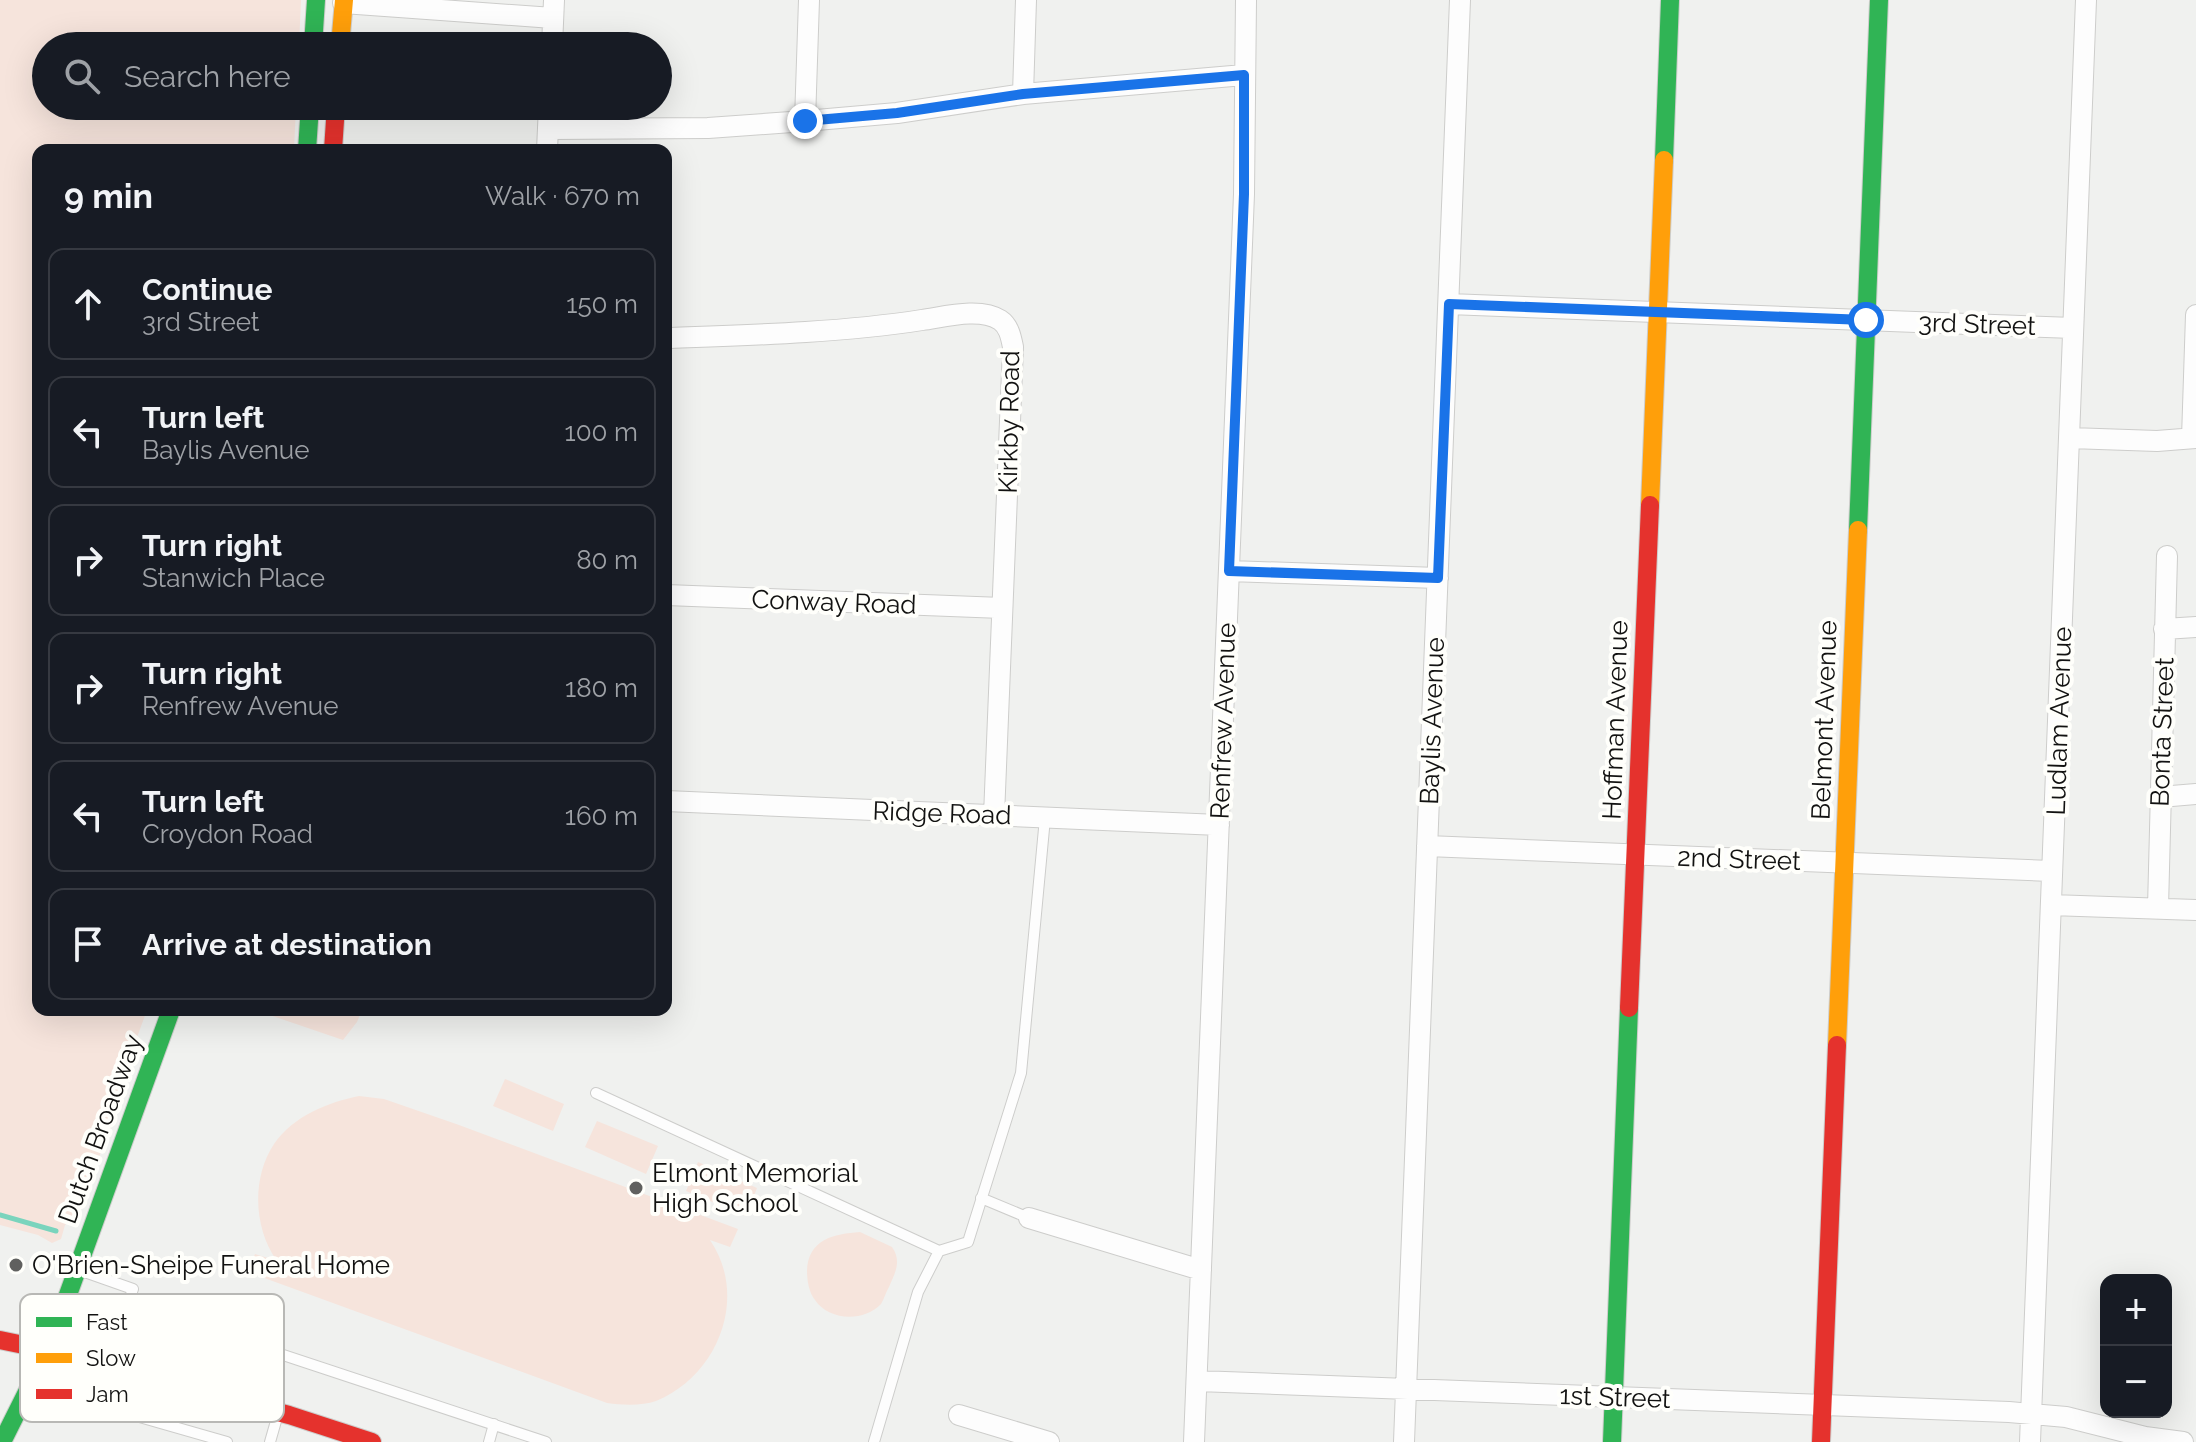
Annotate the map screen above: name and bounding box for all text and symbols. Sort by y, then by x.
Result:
search box [32,32,672,120]
icon: search [60,54,104,98]
text: Search here [124,59,291,94]
route end [787,103,823,139]
text: 9 min [64,176,153,216]
text: Walk · 670 m [485,181,640,211]
text: Continue [142,272,273,307]
icon: ahead [66,282,110,326]
text: 150 m [566,289,638,319]
route start [1848,302,1884,338]
text: 3rd Street [142,307,260,337]
street label: 3rd Street [1918,307,2037,341]
street label: Kirkby Road [993,350,1025,494]
text: Turn left [142,400,264,435]
icon: left [66,410,110,454]
text: 100 m [565,417,638,447]
text: Baylis Avenue [142,435,310,465]
text: Turn right [142,528,282,563]
icon: right [66,538,110,582]
text: 80 m [576,545,638,575]
text: Stanwich Place [142,563,325,593]
street label: Conway Road [751,584,917,620]
street label: Hoffman Avenue [1597,620,1633,820]
street label: Belmont Avenue [1806,620,1842,820]
street label: Renfrew Avenue [1205,622,1241,820]
street label: Ludlam Avenue [2041,626,2077,816]
street label: Baylis Avenue [1414,637,1450,805]
text: Turn right [142,656,282,691]
street label: Bonta Street [2144,657,2180,807]
icon: right [66,666,110,710]
text: 180 m [565,673,638,703]
text: Renfrew Avenue [142,691,339,721]
text: Turn left [142,784,264,819]
icon: left [66,794,110,838]
street label: Ridge Road [872,796,1012,830]
text: 160 m [565,801,638,831]
text: Croydon Road [142,819,313,849]
street label: 2nd Street [1677,842,1802,876]
icon: arrive [66,922,110,966]
text: Arrive at destination [142,927,432,962]
street label: Dutch Broadway [52,1030,148,1228]
place label: Elmont Memorial High School [652,1158,859,1218]
marker: Elmont Memorial High School [627,1179,645,1197]
place label: O'Brien-Sheipe Funeral Home [32,1250,390,1280]
marker: O'Brien-Sheipe Funeral Home [7,1256,25,1274]
map controls [2100,1274,2172,1418]
button: + [2100,1274,2172,1346]
legend [20,1294,284,1422]
text: Fast [86,1309,128,1335]
text: Slow [86,1345,136,1371]
button: − [2100,1346,2172,1418]
street label: 1st Street [1559,1380,1671,1414]
text: Jam [86,1381,129,1407]

